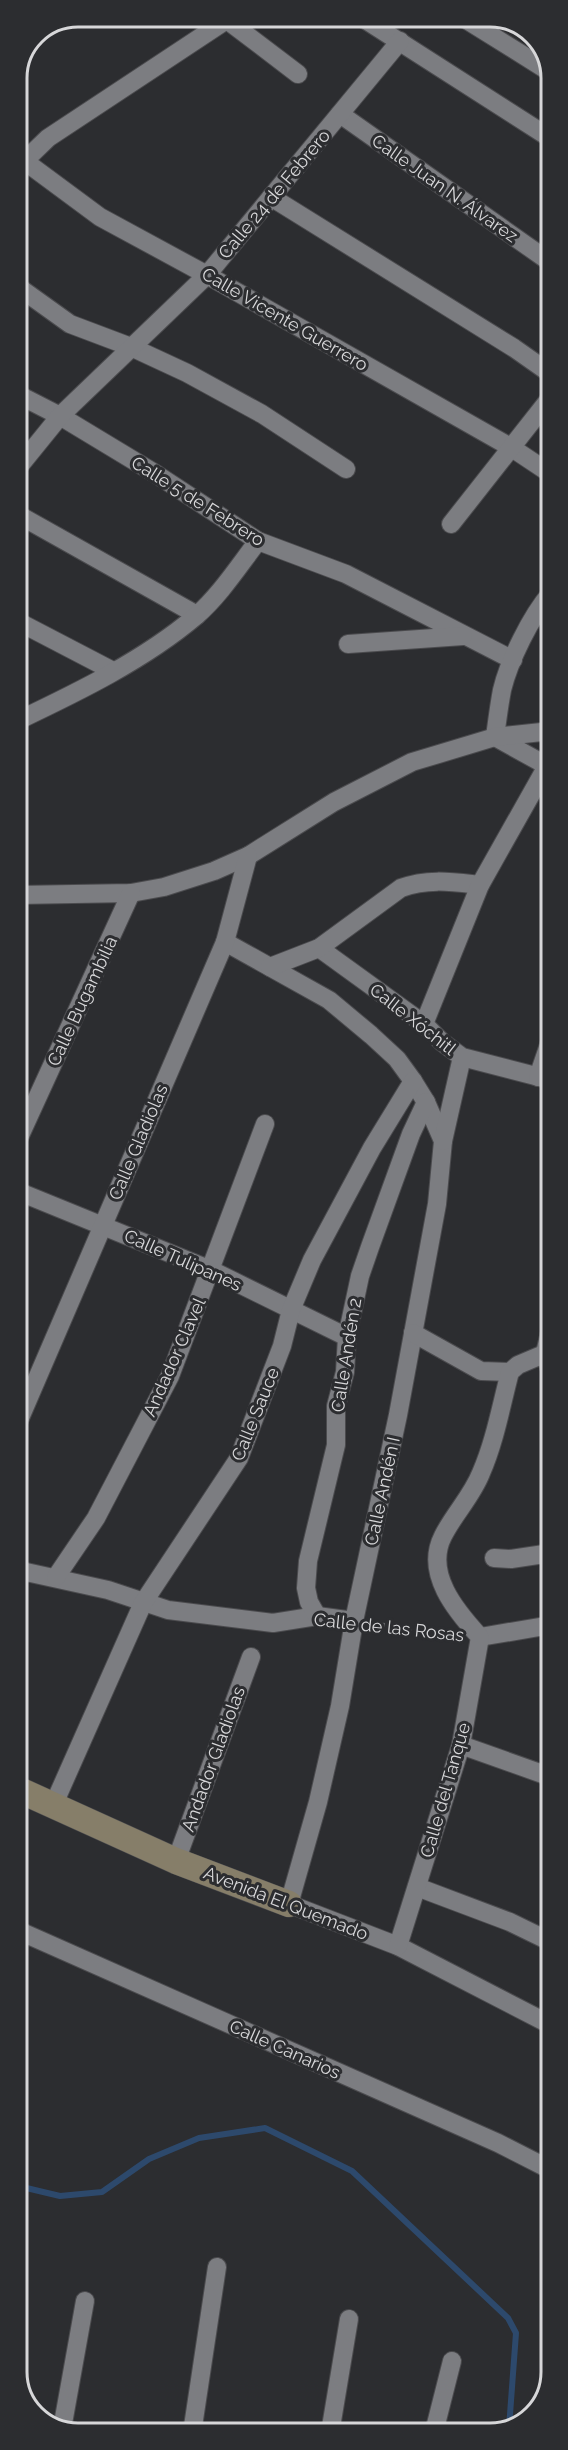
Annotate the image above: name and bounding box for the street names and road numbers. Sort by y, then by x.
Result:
street label: Calle 24 de Febrero [214,125,334,263]
street label: Calle Juan N. Álvarez [368,129,523,246]
street label: Calle Vicente Guerrero [198,263,372,375]
street label: Calle 5 de Febrero [128,452,269,551]
street label: Calle Bugambilia [43,933,121,1069]
street label: Calle Xóchitl [366,979,460,1059]
street label: Calle Gladiolas [104,1081,172,1203]
street label: Calle Tulipanes [121,1225,245,1295]
street label: Andador Clavel [138,1294,210,1420]
street label: Calle Andén 2 [327,1296,365,1414]
street label: Calle Sauce [227,1364,283,1464]
street label: Calle Andén I [360,1435,404,1547]
street label: Calle de las Rosas [313,1609,465,1645]
street label: Andador Gladiolas [177,1683,249,1834]
street label: Calle del Tanque [416,1720,474,1860]
street label: Avenida El Quemado [201,1862,371,1944]
street label: Calle Canarios [226,2015,344,2083]

